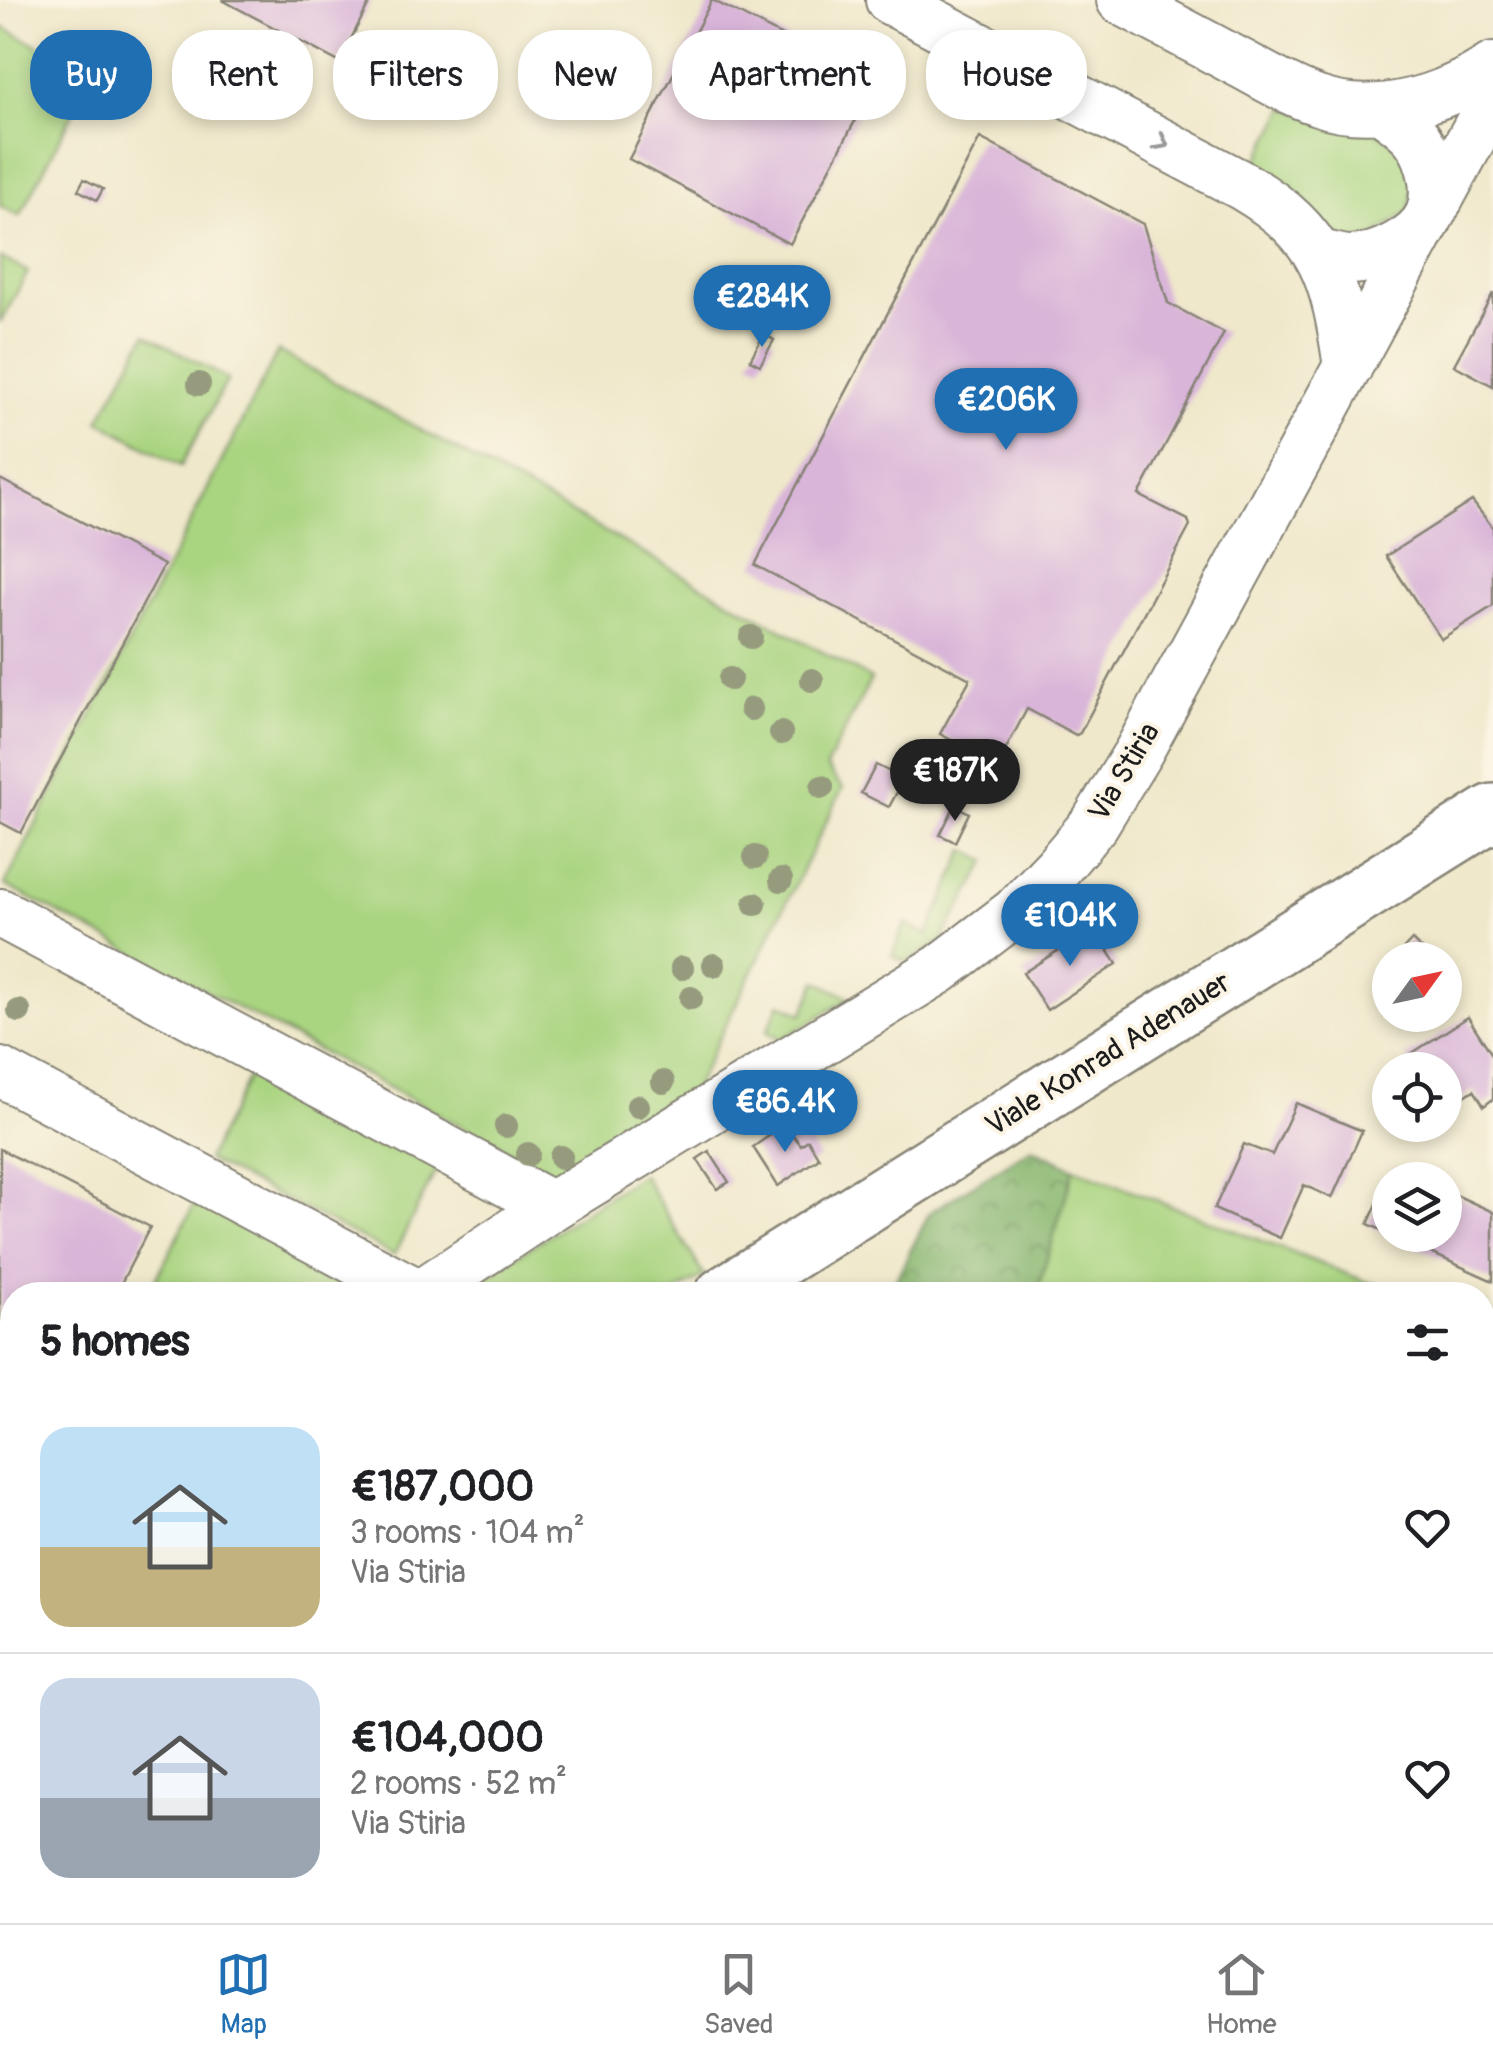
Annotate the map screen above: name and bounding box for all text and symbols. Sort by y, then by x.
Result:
chip: Buy [30,30,152,120]
chip: Rent [172,30,313,120]
chip: Filters [333,30,498,120]
chip: New [518,30,652,120]
chip: Apartment [672,30,906,120]
chip: House [926,30,1087,120]
one-way arrow [1151,131,1169,150]
pin: €284K [692,265,832,350]
text: €284K [716,277,809,317]
pin: €206K [936,368,1076,453]
text: €206K [957,380,1055,420]
street label: Via Stiria [1080,716,1168,828]
pin: €187K [885,739,1025,824]
text: €187K [912,751,998,791]
pin: €104K [1000,884,1140,969]
text: €104K [1023,896,1117,936]
north arrow [1372,942,1462,1032]
map controls [1372,942,1462,1252]
street label: Viale Konrad Adenauer [979,963,1238,1144]
button: locate [1372,1052,1462,1142]
pin: €86.4K [704,1070,866,1155]
text: €86.4K [735,1082,835,1122]
button: layers [1372,1162,1462,1252]
icon: filters [1400,1315,1455,1370]
text: 5 homes [40,1316,190,1368]
text: €187,000 [350,1461,534,1513]
icon: home [120,1467,240,1587]
icon: heart [1400,1500,1455,1555]
text: 3 rooms · 104 m² [350,1513,585,1553]
text: Via Stiria [350,1553,466,1593]
text: €104,000 [350,1712,544,1764]
icon: home [120,1718,240,1838]
icon: heart [1400,1751,1455,1806]
text: 2 rooms · 52 m² [350,1764,567,1804]
text: Via Stiria [350,1804,466,1844]
tab: Map [216,1947,271,2042]
tab: Saved [704,1947,773,2042]
tab: Home [1206,1947,1277,2042]

